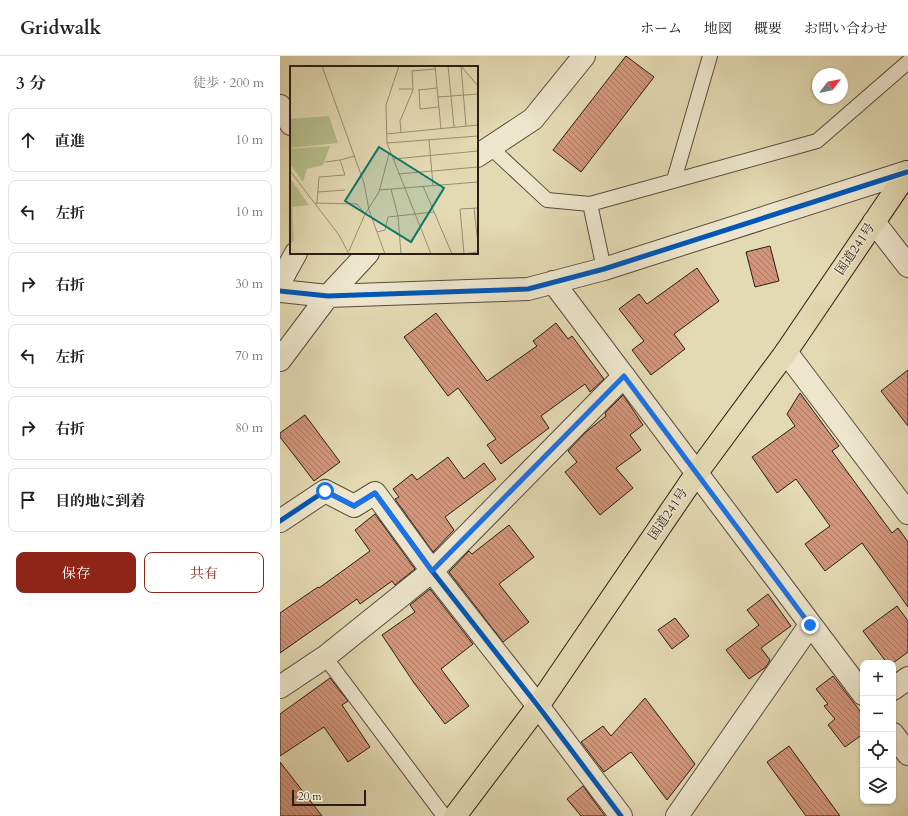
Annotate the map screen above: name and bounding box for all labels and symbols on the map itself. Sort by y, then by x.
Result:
inset map [290,66,478,254]
north arrow [812,68,848,104]
street label: 国道241号 [831,220,879,278]
route start [316,482,334,500]
street label: 国道241号 [644,485,692,543]
route end [801,616,819,634]
scale bar [292,788,366,807]

